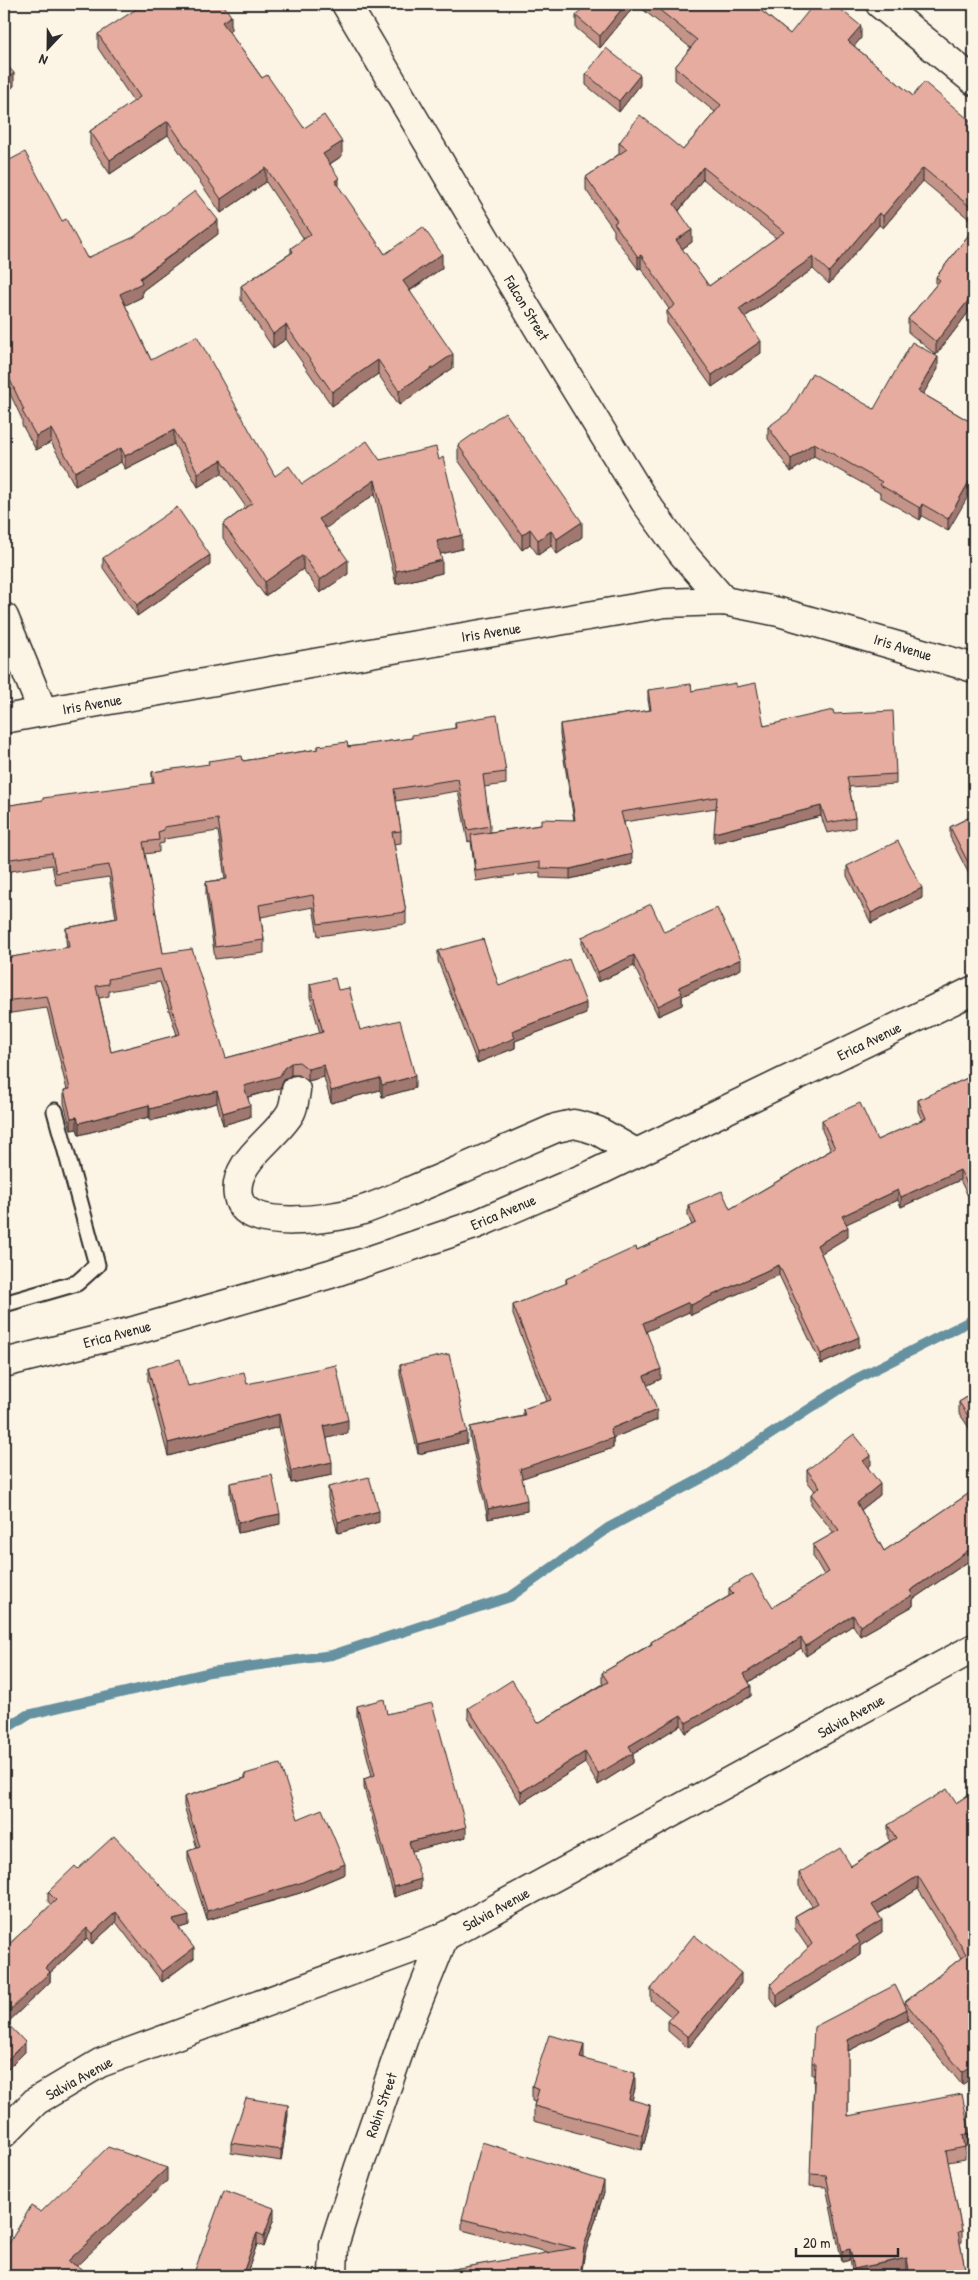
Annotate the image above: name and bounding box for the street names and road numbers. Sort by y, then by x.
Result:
street label: Falcon Street [499,271,555,345]
street label: Iris Avenue [460,617,522,647]
street label: Iris Avenue [871,628,935,666]
street label: Iris Avenue [61,688,123,720]
street label: Erica Avenue [833,1016,905,1066]
street label: Erica Avenue [467,1189,539,1235]
street label: Erica Avenue [81,1315,153,1353]
street label: Salvia Avenue [814,1689,888,1743]
street label: Salvia Avenue [459,1882,533,1936]
street label: Salvia Avenue [42,2051,116,2105]
street label: Robin Street [360,2069,402,2140]

